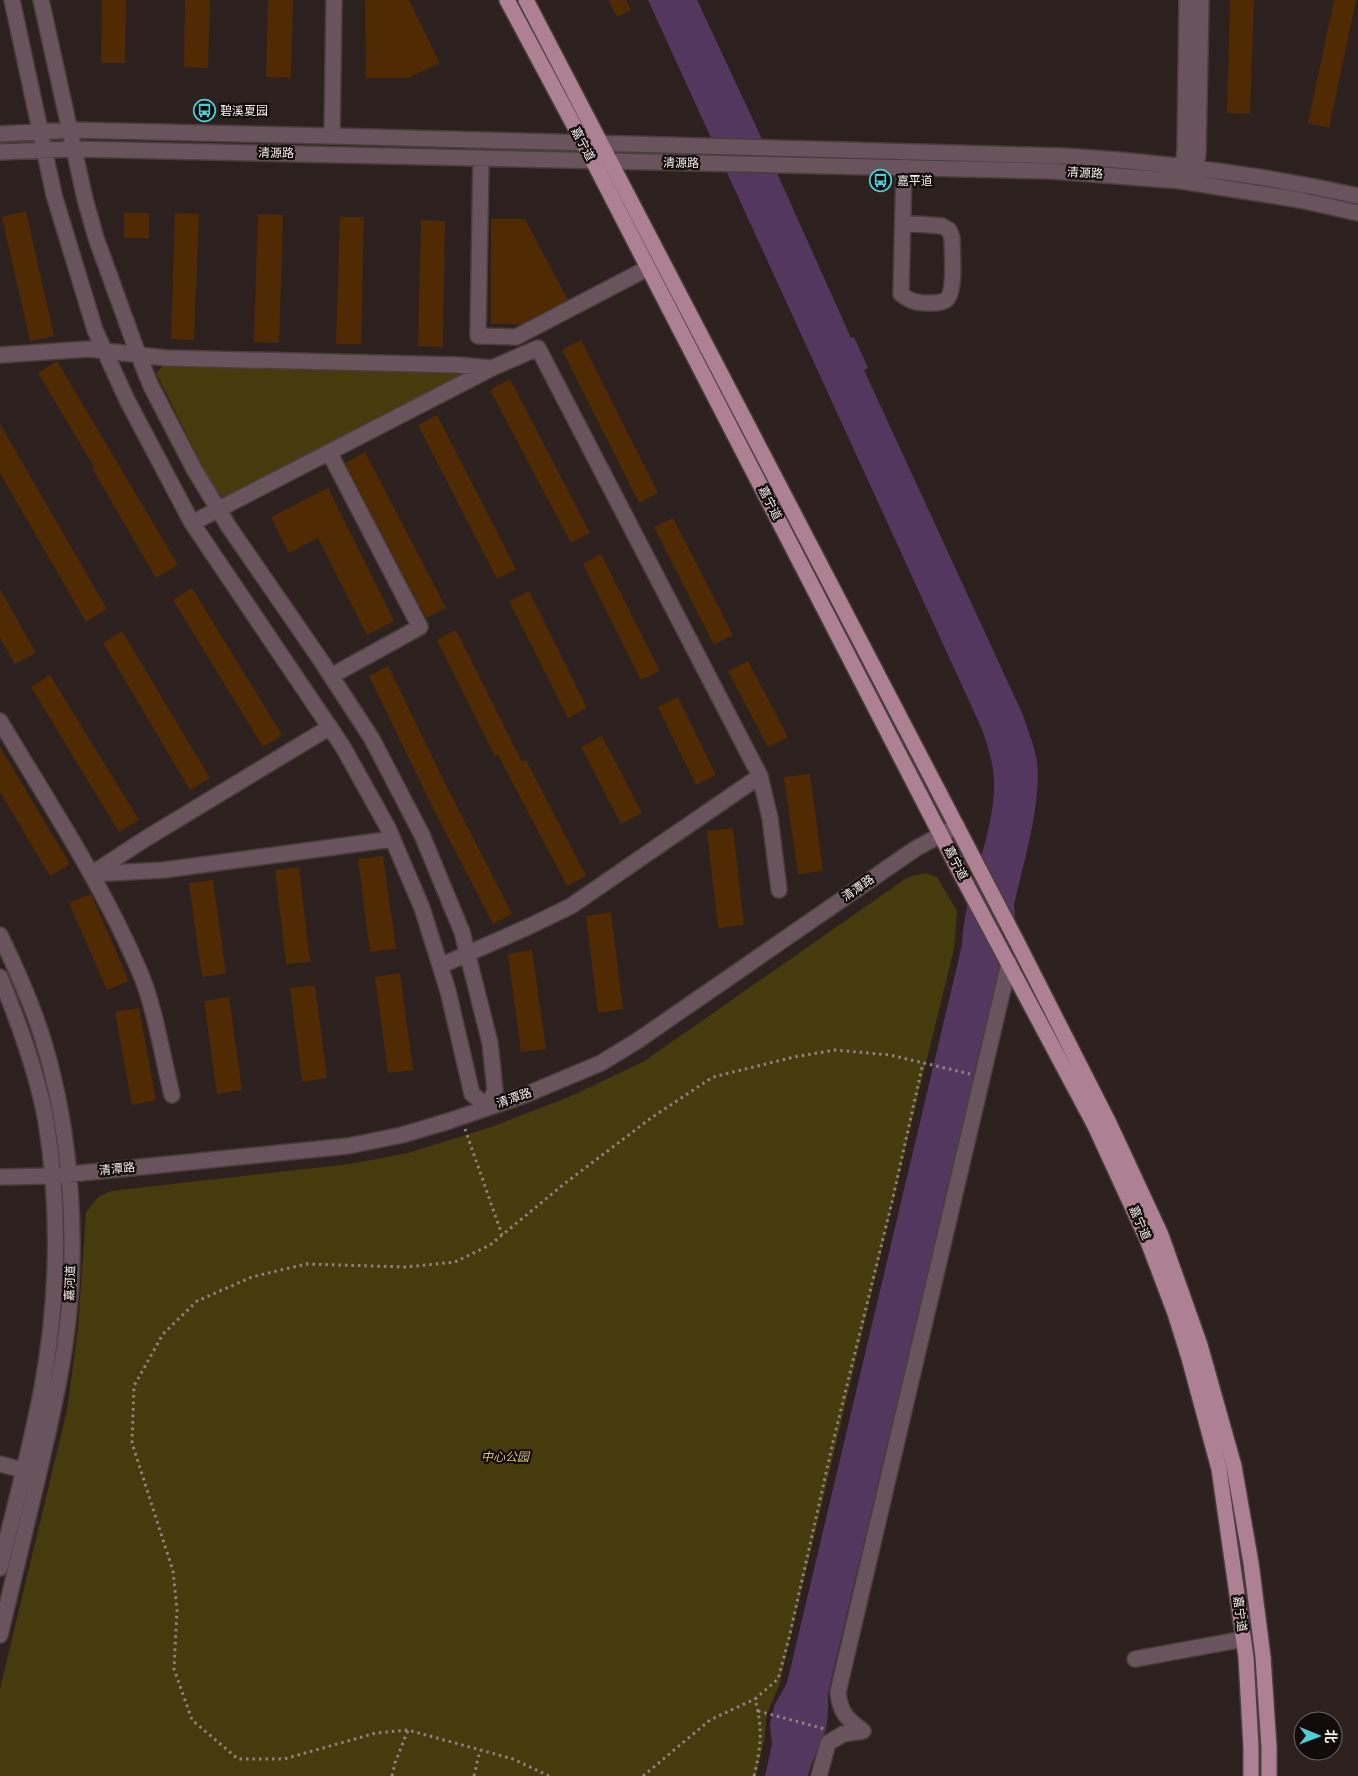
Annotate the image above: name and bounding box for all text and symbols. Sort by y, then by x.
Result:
bus stop icon: 碧溪夏园 [192,99,216,123]
place label: 碧溪夏园 [220,104,268,118]
street label: 嘉宁道 [568,125,598,163]
street label: 清源路 [258,146,294,160]
street label: 清源路 [663,156,699,170]
street label: 清源路 [1067,165,1103,181]
bus stop icon: 嘉平道 [869,169,893,193]
place label: 嘉平道 [897,174,933,188]
street label: 嘉宁道 [756,484,784,522]
street label: 嘉宁道 [942,844,970,882]
street label: 清潭路 [839,872,877,904]
street label: 清潭路 [495,1086,533,1110]
street label: 清潭路 [98,1160,136,1178]
street label: 嘉宁道 [1127,1204,1153,1242]
street label: 嘉河道 [62,1265,78,1301]
park label: 中心公园 [481,1450,531,1464]
street label: 嘉宁道 [1231,1595,1249,1633]
north arrow [1293,1711,1343,1761]
text: 北 [1323,1729,1339,1743]

